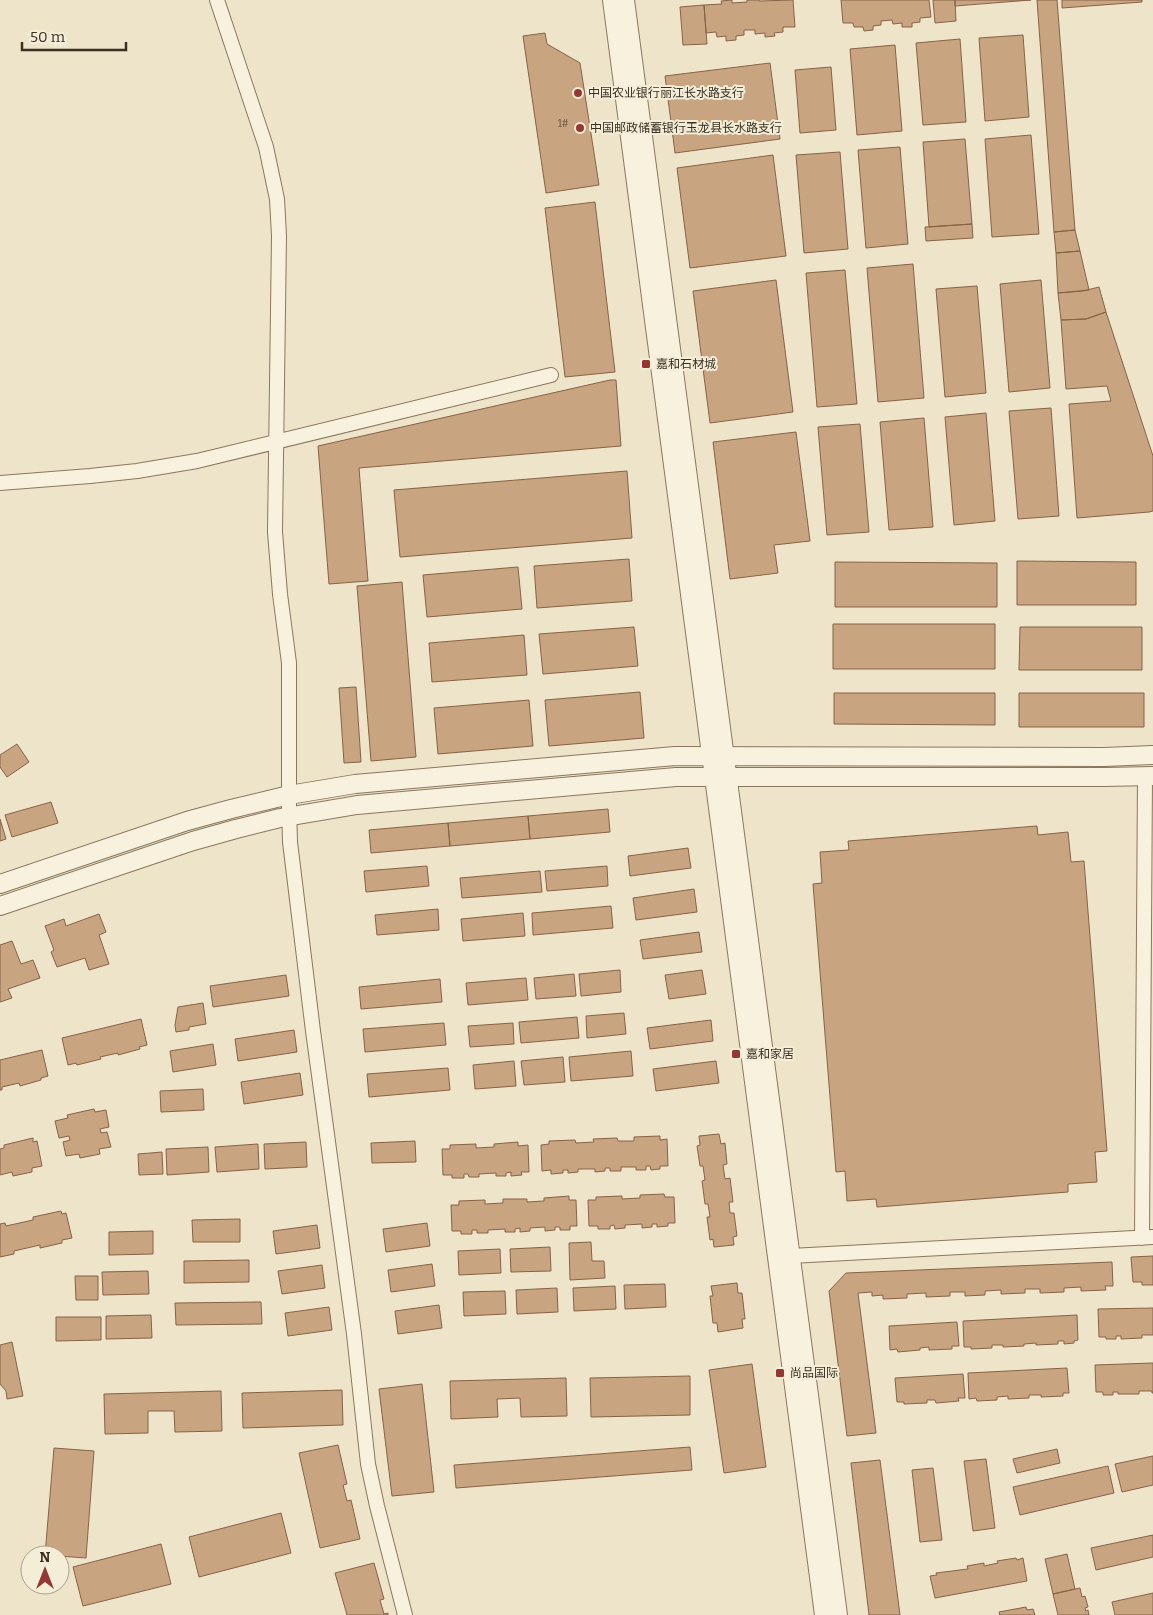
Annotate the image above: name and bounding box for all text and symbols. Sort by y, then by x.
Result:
scale bar [22,20,126,52]
text: 50 m [30,28,66,46]
place label: 中国农业银行丽江长水路支行 [588,86,744,100]
marker: 中国农业银行丽江长水路支行 [572,87,584,99]
house number: 1# [558,118,569,130]
place label: 中国邮政储蓄银行玉龙县长水路支行 [590,121,782,135]
marker: 中国邮政储蓄银行玉龙县长水路支行 [574,122,586,134]
place label: 嘉和石材城 [656,357,716,371]
marker: 嘉和石材城 [640,358,652,370]
place label: 嘉和家居 [746,1047,794,1061]
marker: 嘉和家居 [730,1048,742,1060]
place label: 尚品国际 [790,1366,838,1380]
marker: 尚品国际 [774,1367,786,1379]
north arrow [20,1545,70,1595]
text: N [40,1549,51,1566]

